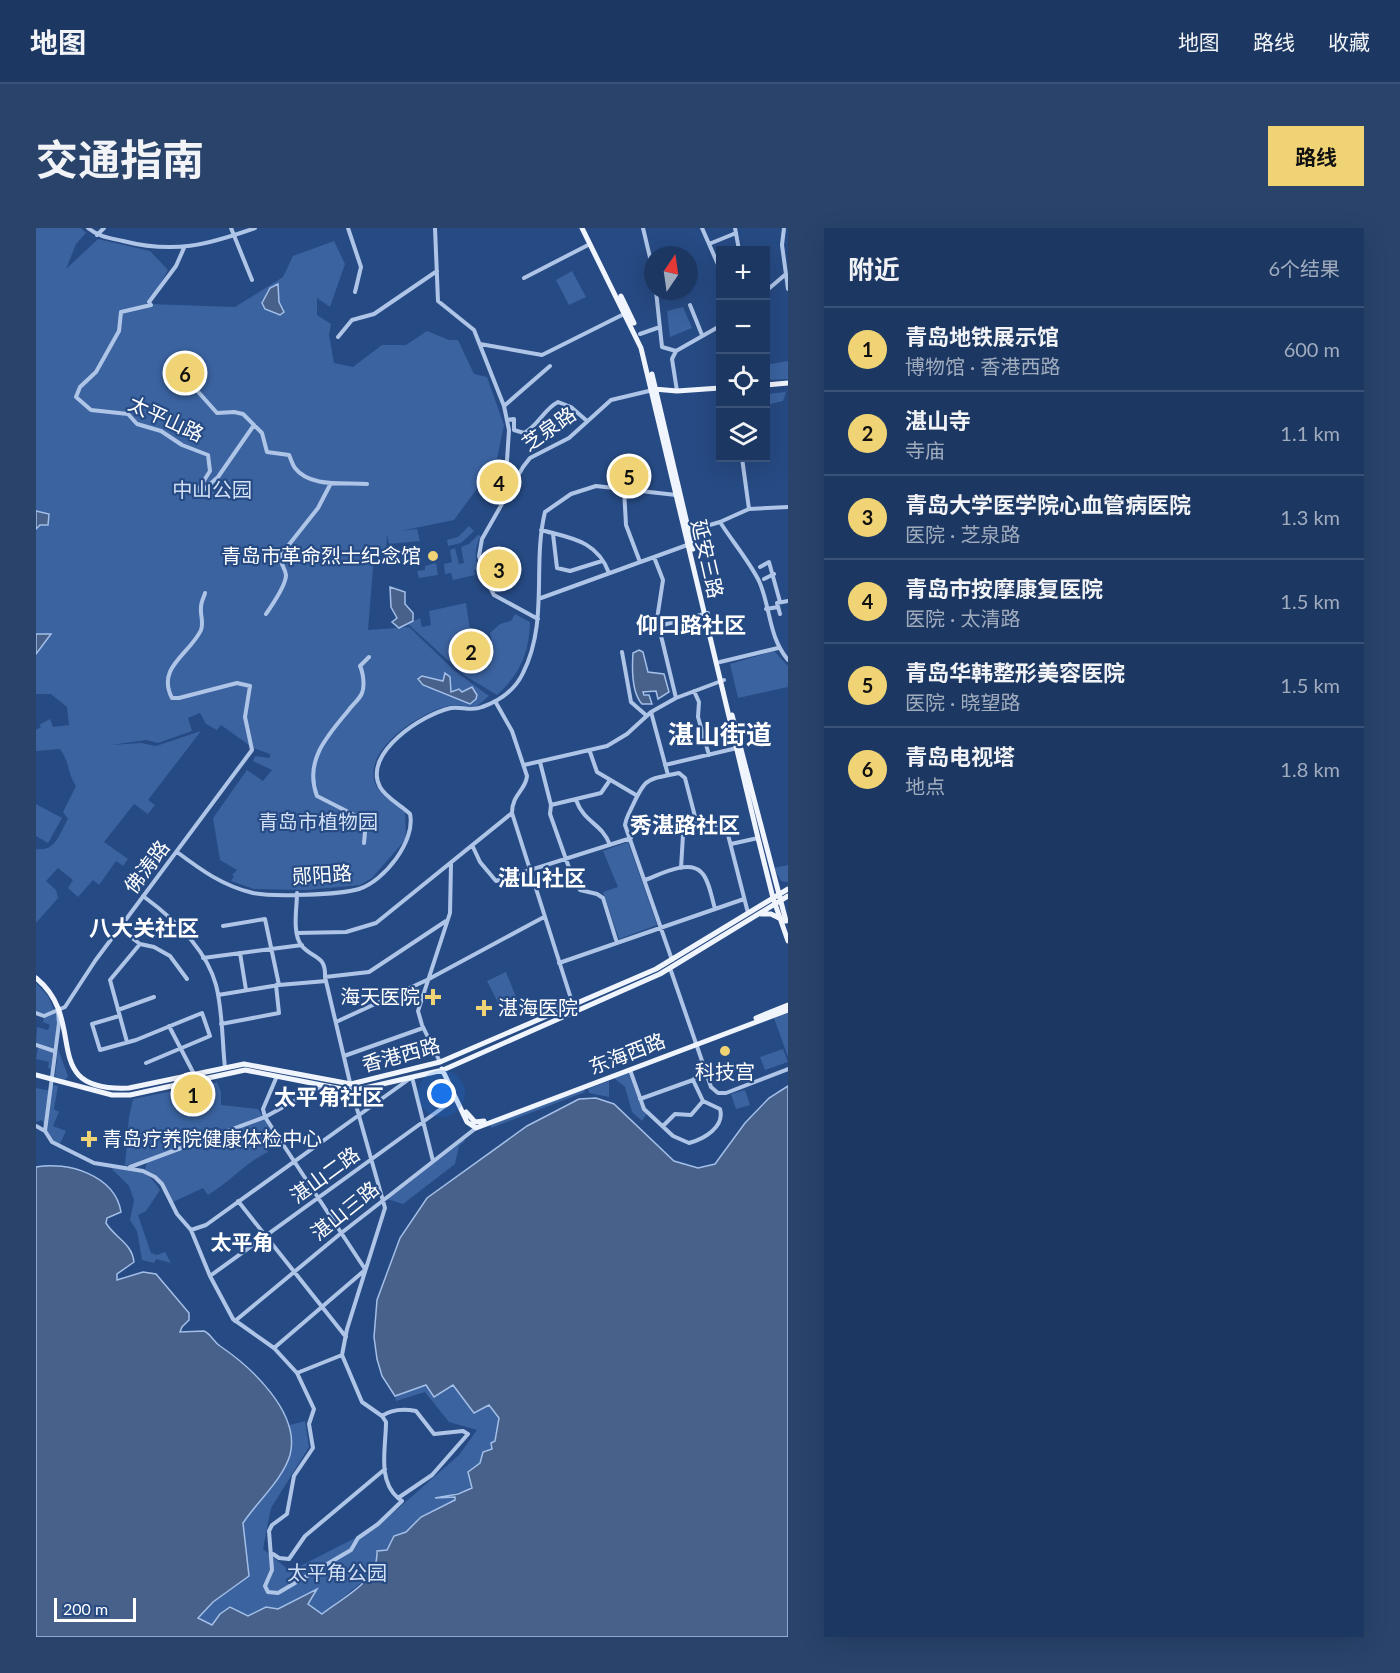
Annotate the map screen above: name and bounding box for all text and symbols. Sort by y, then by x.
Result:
text: 地图 [30,25,86,59]
text: 地图 [1178,29,1220,54]
text: 路线 [1253,29,1295,54]
text: 收藏 [1328,29,1370,54]
button: 路线 [1268,126,1364,186]
text: 交通指南 [36,134,204,184]
north arrow [644,246,698,300]
map controls [716,246,770,462]
button: + [716,246,770,300]
text: 附近 [848,253,900,285]
text: 6个结果 [1268,256,1340,280]
button: − [716,300,770,354]
text: 青岛地铁展示馆 [905,323,1059,350]
text: 1 [862,337,873,361]
text: 600 m [1284,337,1340,361]
pin: 6 [166,350,204,396]
button: locate [716,354,770,408]
text: 博物馆 · 香港西路 [905,354,1060,378]
street label: 太平山路 [125,390,208,446]
street label: 芝泉路 [517,401,580,455]
text: 湛山寺 [905,407,971,434]
button: layers [716,408,770,462]
text: 2 [862,421,873,445]
text: 1.1 km [1280,421,1340,445]
text: 寺庙 [905,438,945,462]
pin: 5 [610,454,648,498]
pin: 4 [480,460,518,504]
park label: 中山公园 [172,477,252,501]
text: 青岛大学医学院心血管病医院 [905,491,1191,518]
text: 3 [862,505,873,529]
text: 1.3 km [1280,505,1340,529]
street label: 延安三路 [687,517,729,600]
text: 医院 · 芝泉路 [905,522,1020,546]
place label: 青岛市革命烈士纪念馆 [221,543,421,567]
pin: 3 [480,546,518,592]
marker: 青岛市革命烈士纪念馆 [426,549,440,563]
text: 青岛市按摩康复医院 [905,575,1103,602]
text: 4 [862,589,873,613]
text: 1.5 km [1280,589,1340,613]
text: 医院 · 太清路 [905,606,1020,630]
district label: 仰口路社区 [636,611,746,638]
pin: 2 [452,628,490,674]
text: 青岛华韩整形美容医院 [905,659,1125,686]
text: 5 [862,673,873,697]
text: 1.5 km [1280,673,1340,697]
text: 医院 · 晓望路 [905,690,1020,714]
district label: 湛山街道 [668,718,772,750]
text: 青岛电视塔 [905,743,1015,770]
text: 6 [862,757,873,781]
text: 1.8 km [1280,757,1340,781]
text: 地点 [905,774,945,798]
park label: 青岛市植物园 [258,809,378,833]
district label: 秀湛路社区 [630,811,740,838]
street label: 佛涛路 [119,835,174,898]
street label: 郧阳路 [291,860,353,888]
district label: 湛山社区 [498,864,586,891]
district label: 八大关社区 [89,914,199,941]
place label: 海天医院 [340,984,420,1008]
marker: 海天医院 [424,988,442,1006]
place label: 湛海医院 [498,995,578,1019]
marker: 湛海医院 [475,999,493,1017]
street label: 东海西路 [585,1028,668,1079]
street label: 香港西路 [359,1032,442,1076]
marker: 科技宫 [718,1044,732,1058]
place label: 科技宫 [695,1059,755,1083]
pin: 1 [174,1072,212,1116]
your location [427,1079,456,1108]
district label: 太平角社区 [274,1083,384,1110]
place label: 青岛疗养院健康体检中心 [102,1126,322,1150]
marker: 青岛疗养院健康体检中心 [80,1130,98,1148]
street label: 湛山二路 [285,1141,364,1207]
street label: 湛山三路 [306,1176,383,1245]
district label: 太平角 [211,1229,274,1254]
park label: 太平角公园 [287,1560,387,1584]
scale bar [54,1595,136,1622]
text: 200 m [63,1599,108,1618]

